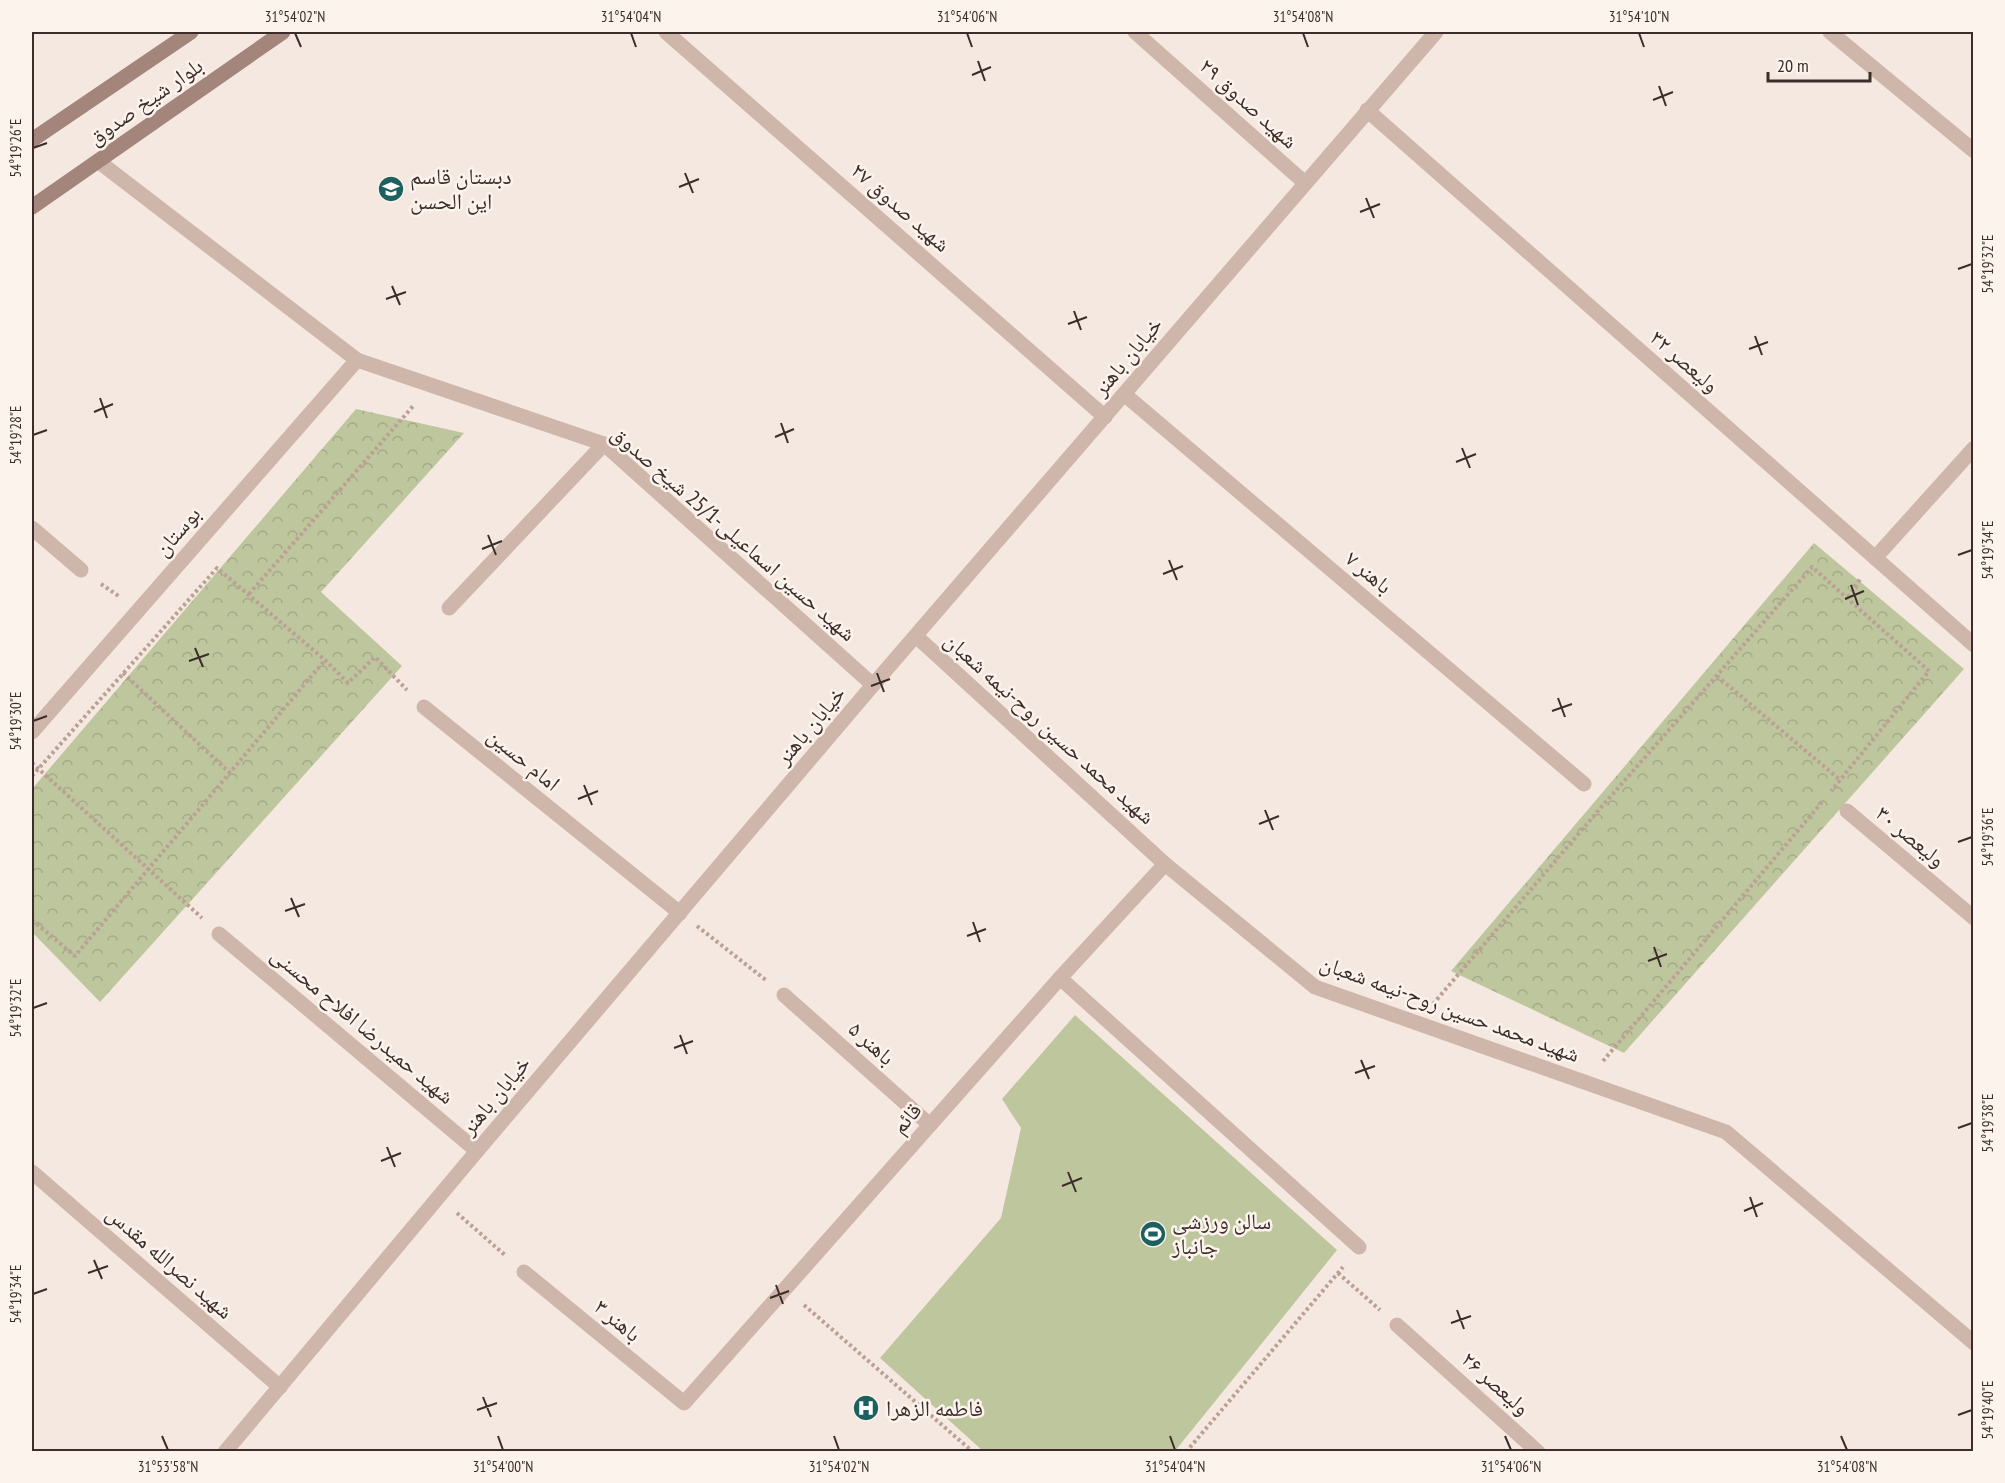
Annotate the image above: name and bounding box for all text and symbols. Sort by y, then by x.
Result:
text: 31°54'02"N [265,7,325,26]
text: 31°54'04"N [601,7,661,26]
text: 31°54'06"N [937,7,997,26]
text: 31°54'08"N [1273,7,1333,26]
text: 31°54'10"N [1609,7,1669,26]
scale bar [1768,45,1870,83]
street label: بلوار شیخ صدوق [82,51,208,151]
street label: شهید صدوق ۲۹ [1194,52,1304,154]
text: 20 m [1777,54,1809,77]
text: 54°19'26"E [6,118,25,178]
street label: شهید صدوق ۲۷ [846,156,956,258]
place label: دبستان قاسم این الحسن [410,162,512,215]
school or university icon: دبستان قاسم این الحسن [376,174,406,204]
text: 54°19'32"E [1978,234,1997,294]
street label: خیابان باهنر [1085,311,1168,402]
street label: ولیعصر ۳۲ [1645,323,1725,399]
text: 54°19'28"E [6,405,25,465]
street label: شهید حسین اسماعیلی-25/1 شیخ صدوق [606,419,862,647]
street label: بوستان [148,500,206,562]
text: 54°19'34"E [1978,520,1997,580]
street label: باهنر ۷ [1340,544,1398,600]
street label: شهید محمد حسین روح-نیمه شعبان [939,626,1161,830]
street label: خیابان باهنر [768,680,851,771]
text: 54°19'30"E [6,691,25,751]
street label: امام حسین [481,721,566,798]
street label: ولیعصر ۳۰ [1870,799,1952,873]
text: 54°19'36"E [1978,807,1997,867]
street label: شهید حمیدرضا افلاح محسنی [266,940,460,1110]
street label: شهید محمد حسین روح-نیمه شعبان [1316,948,1584,1068]
text: 54°19'32"E [6,978,25,1038]
street label: باهنر ۵ [843,1015,901,1071]
street label: خیابان باهنر [453,1050,536,1141]
text: 54°19'38"E [1978,1093,1997,1153]
street label: قائم [885,1097,928,1140]
street label: شهید نصرالله مقدس [101,1199,239,1325]
place label: سالن ورزشی جانباز [1171,1207,1271,1260]
sports icon: سالن ورزشی جانباز [1138,1219,1168,1249]
text: 54°19'34"E [6,1264,25,1324]
street label: باهنر ۳ [589,1292,647,1348]
street label: ولیعصر ۲۶ [1456,1345,1536,1421]
text: 54°19'40"E [1978,1380,1997,1440]
hospital icon: فاطمه الزهرا [851,1393,881,1423]
place label: فاطمه الزهرا [886,1394,983,1422]
text: 31°53'58"N [138,1457,198,1476]
text: 31°54'00"N [473,1457,533,1476]
text: 31°54'02"N [809,1457,869,1476]
text: 31°54'04"N [1145,1457,1205,1476]
text: 31°54'06"N [1481,1457,1541,1476]
text: 31°54'08"N [1817,1457,1877,1476]

